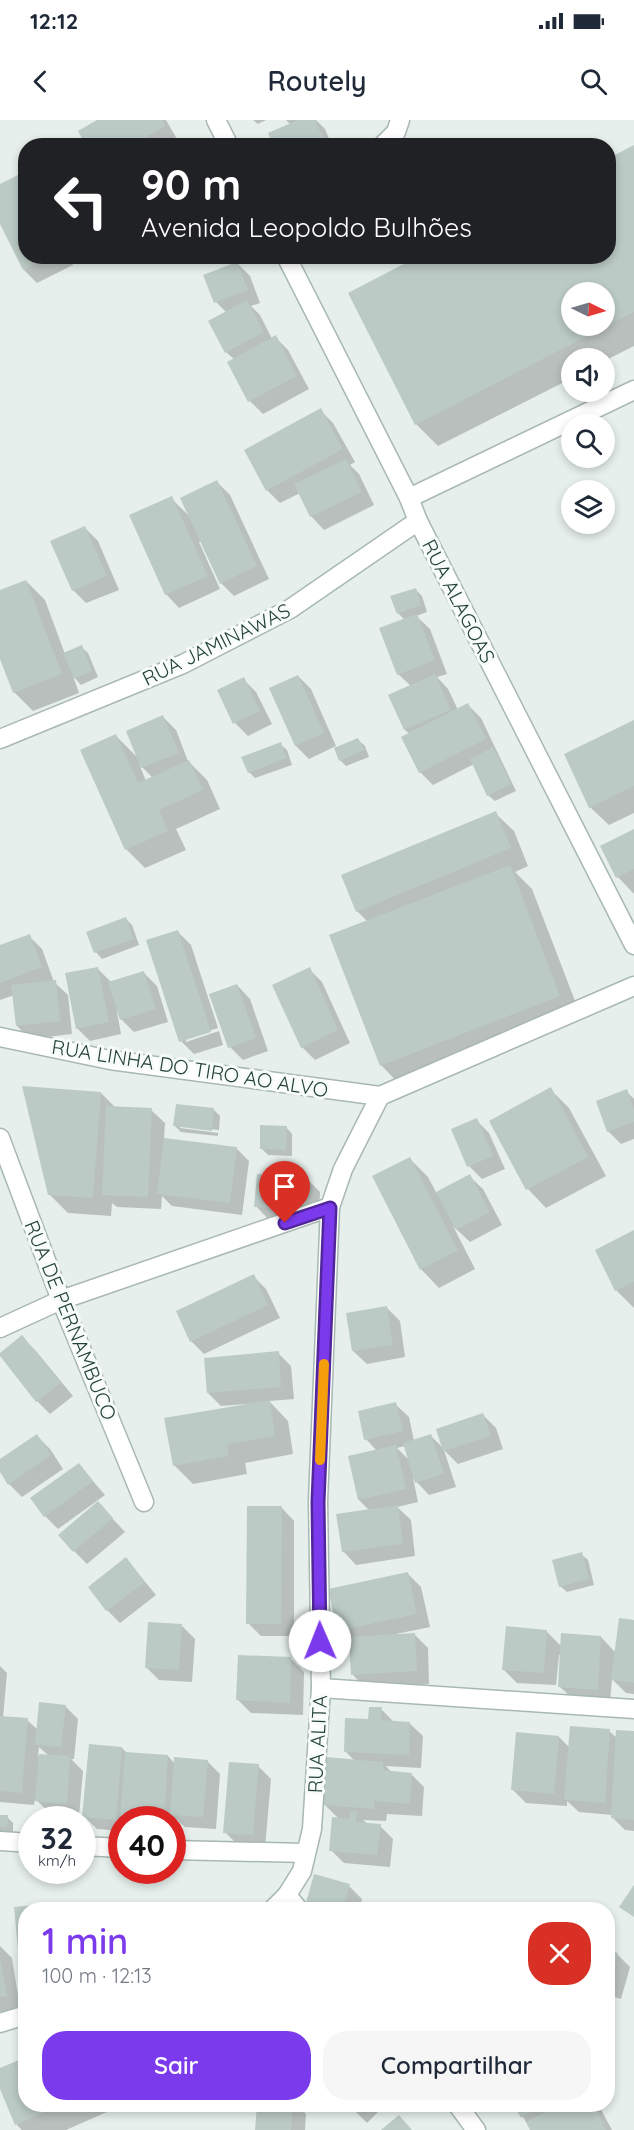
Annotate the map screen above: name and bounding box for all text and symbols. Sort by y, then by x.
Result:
text: 12:12 [30,7,78,35]
text: Routely [268,64,366,98]
icon: back [24,65,57,98]
icon: search [577,65,610,98]
text: 90 m [141,158,241,211]
icon: left [42,162,120,240]
text: Avenida Leopoldo Bulhões [141,210,472,244]
north arrow [561,282,615,336]
map controls [561,282,615,534]
button: sound [561,348,615,402]
button: search [561,414,615,468]
button: layers [561,480,615,534]
street label: RUA ALAGOAS [417,535,501,667]
street label: RUA JAMINAWAS [138,597,294,691]
street label: RUA LINHA DO TIRO AO ALVO [50,1034,330,1102]
pin [259,1161,310,1223]
icon: arrive [268,1170,301,1203]
street label: RUA DE PERNAMBUCO [19,1216,123,1424]
position arrow [288,1609,352,1673]
street label: RUA ALITA [302,1694,332,1794]
speed limit sign: 40 [108,1806,186,1884]
text: 32 [40,1819,74,1857]
text: km/h [38,1851,76,1870]
text: 1 min [42,1918,128,1963]
button: close [528,1922,591,1985]
text: 100 m · 12:13 [42,1963,152,1988]
button: Sair [42,2031,311,2100]
button: Compartilhar [323,2031,591,2100]

